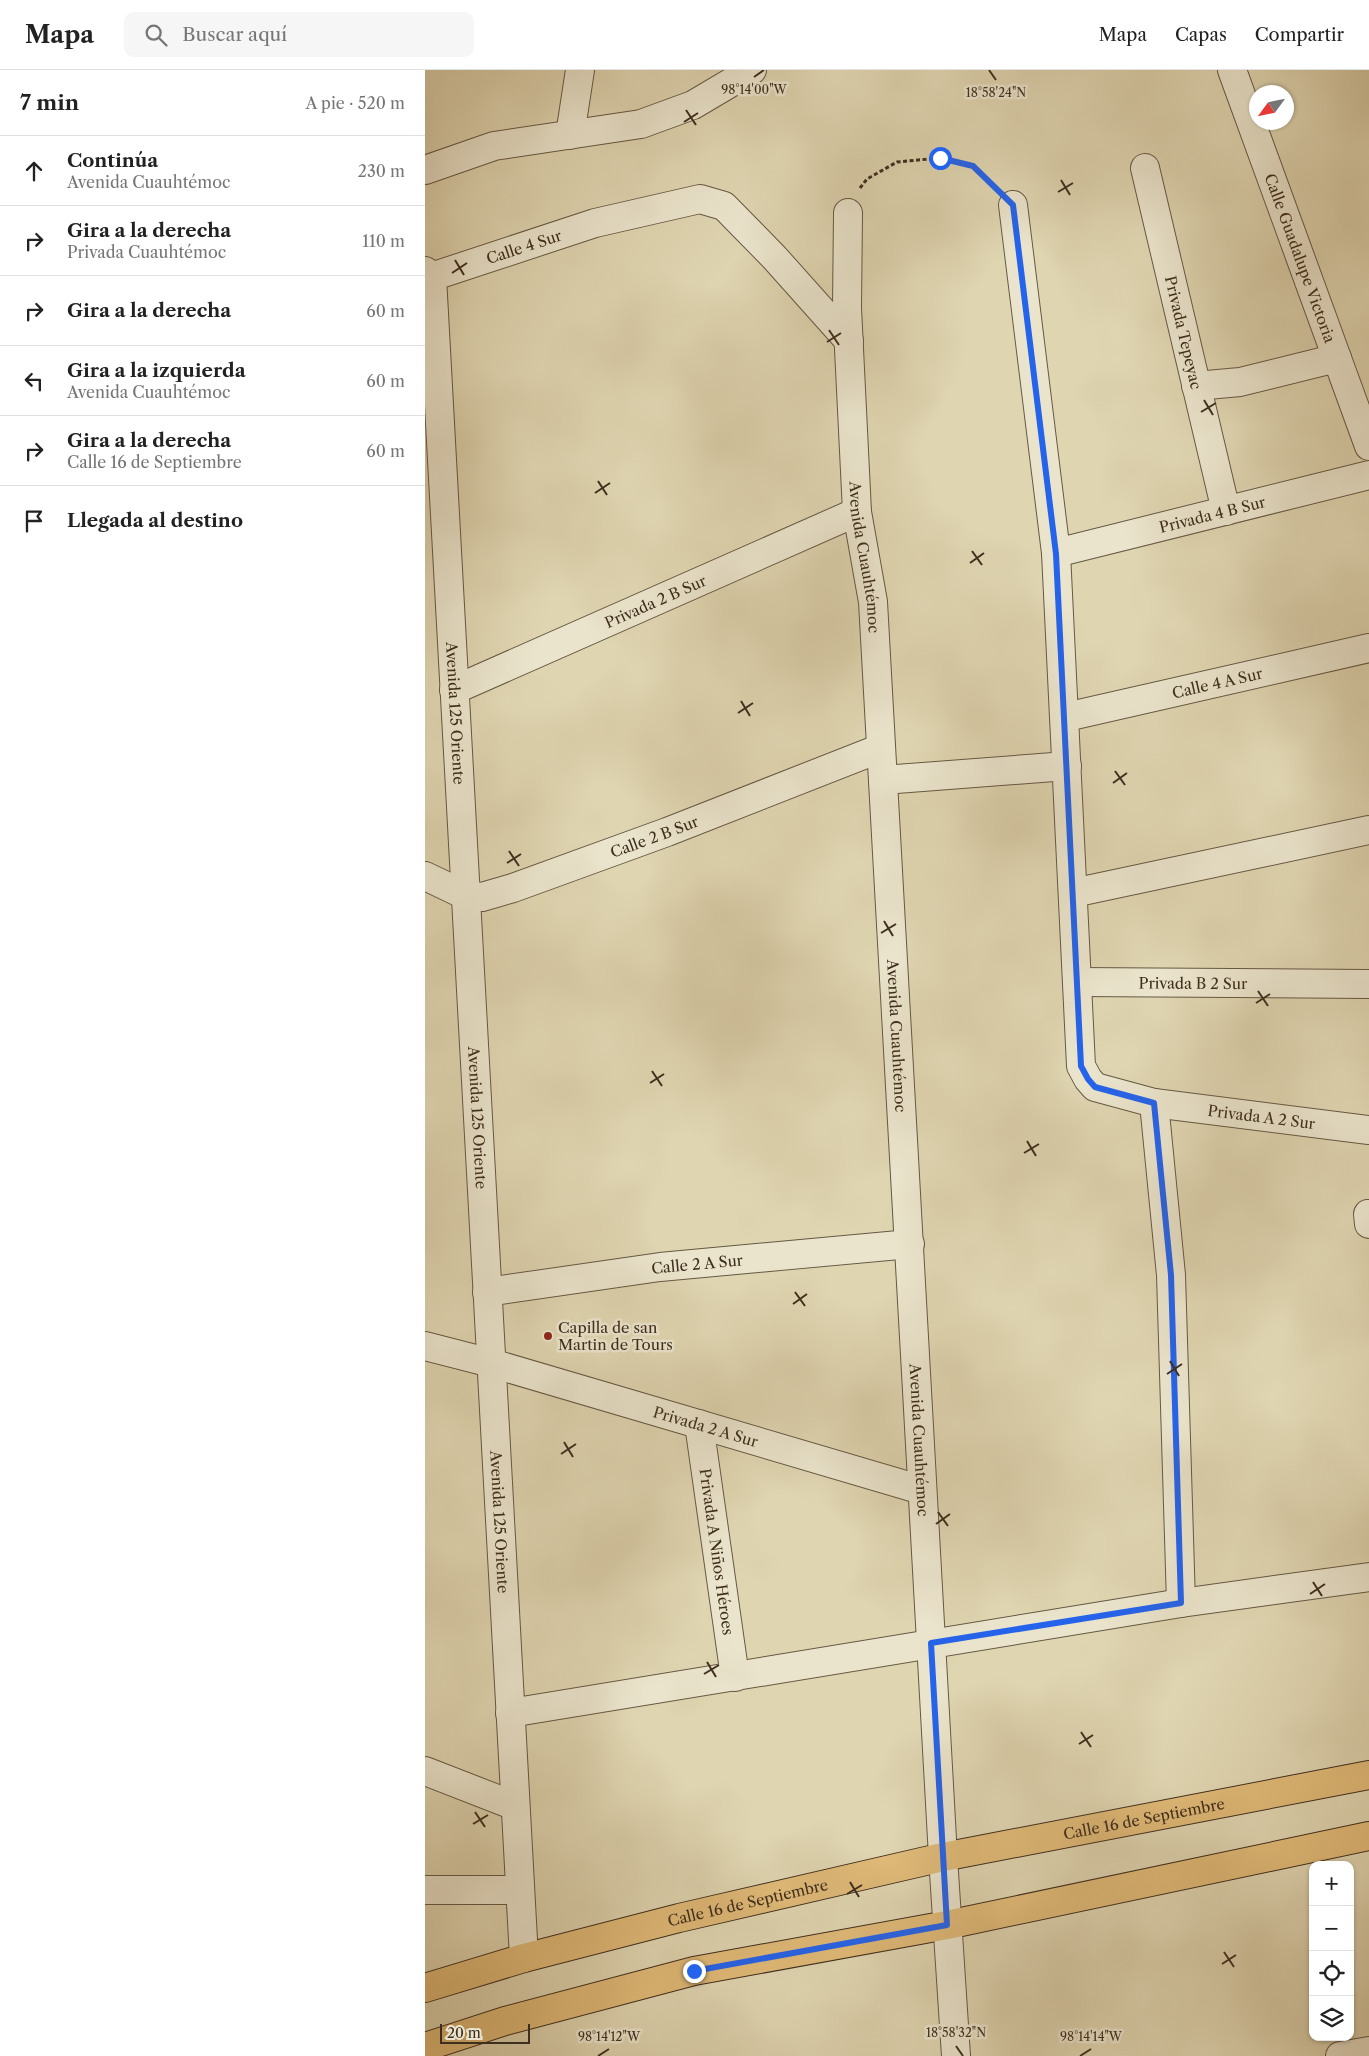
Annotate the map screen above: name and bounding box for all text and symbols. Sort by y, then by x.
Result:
search box [124,12,474,57]
text: Mapa [25,20,94,49]
icon: search [142,21,170,49]
text: Buscar aquí [182,23,287,46]
text: Mapa [1099,24,1147,46]
text: Capas [1175,24,1227,46]
text: Compartir [1255,24,1344,46]
text: 98°14'00"W [721,82,788,97]
text: 18°58'24"N [966,85,1026,100]
north arrow [1249,85,1294,130]
text: 7 min [20,90,79,115]
text: A pie · 520 m [306,93,405,113]
route start [929,147,952,170]
text: Continúa [67,149,158,172]
icon: ahead [20,157,48,185]
text: 230 m [358,161,405,181]
street label: Calle Guadalupe Victoria [1261,171,1340,345]
text: Avenida Cuauhtémoc [67,172,230,192]
text: Gira a la derecha [67,219,231,242]
street label: Calle 4 Sur [484,225,564,268]
icon: right [20,227,48,255]
text: 110 m [362,231,405,251]
text: Privada Cuauhtémoc [67,242,226,262]
street label: Privada Tepeyac [1161,274,1206,391]
icon: right [20,297,48,325]
text: Gira a la derecha [67,299,231,322]
text: 60 m [366,301,405,321]
text: Gira a la izquierda [67,359,246,382]
icon: left [20,367,48,395]
text: 60 m [366,371,405,391]
text: Avenida Cuauhtémoc [67,382,230,402]
text: Gira a la derecha [67,429,231,452]
icon: right [20,437,48,465]
text: 60 m [366,441,405,461]
text: Calle 16 de Septiembre [67,452,242,472]
street label: Avenida Cuauhtémoc [846,480,884,634]
street label: Privada 4 B Sur [1157,492,1268,536]
icon: arrive [20,507,48,535]
text: Llegada al destino [67,509,243,532]
street label: Privada 2 B Sur [602,570,709,632]
street label: Avenida 125 Oriente [442,640,469,785]
street label: Calle 4 A Sur [1170,663,1265,702]
street label: Calle 2 B Sur [608,811,702,861]
street label: Avenida Cuauhtémoc [883,958,911,1113]
street label: Privada B 2 Sur [1139,973,1248,993]
street label: Avenida 125 Oriente [465,1045,491,1190]
street label: Privada A 2 Sur [1206,1100,1317,1133]
street label: Calle 2 A Sur [650,1250,744,1278]
place label: Capilla de san Martin de Tours [558,1318,673,1354]
marker: Capilla de san Martin de Tours [542,1330,554,1342]
street label: Avenida Cuauhtémoc [906,1362,934,1517]
street label: Privada 2 A Sur [651,1402,761,1451]
street label: Avenida 125 Oriente [487,1449,514,1594]
street label: Privada A Niños Héroes [696,1467,738,1636]
street label: Calle 16 de Septiembre [1062,1794,1226,1843]
map controls [1309,1861,1354,2041]
button: + [1309,1861,1354,1906]
street label: Calle 16 de Septiembre [665,1874,830,1930]
button: − [1309,1906,1354,1951]
button: locate [1309,1951,1354,1996]
route end [683,1960,706,1983]
button: layers [1309,1996,1354,2041]
scale bar [440,2021,530,2044]
text: 20 m [447,2024,481,2042]
text: 18°58'32"N [926,2025,986,2040]
text: 98°14'12"W [578,2029,641,2044]
text: 98°14'14"W [1060,2029,1123,2044]

